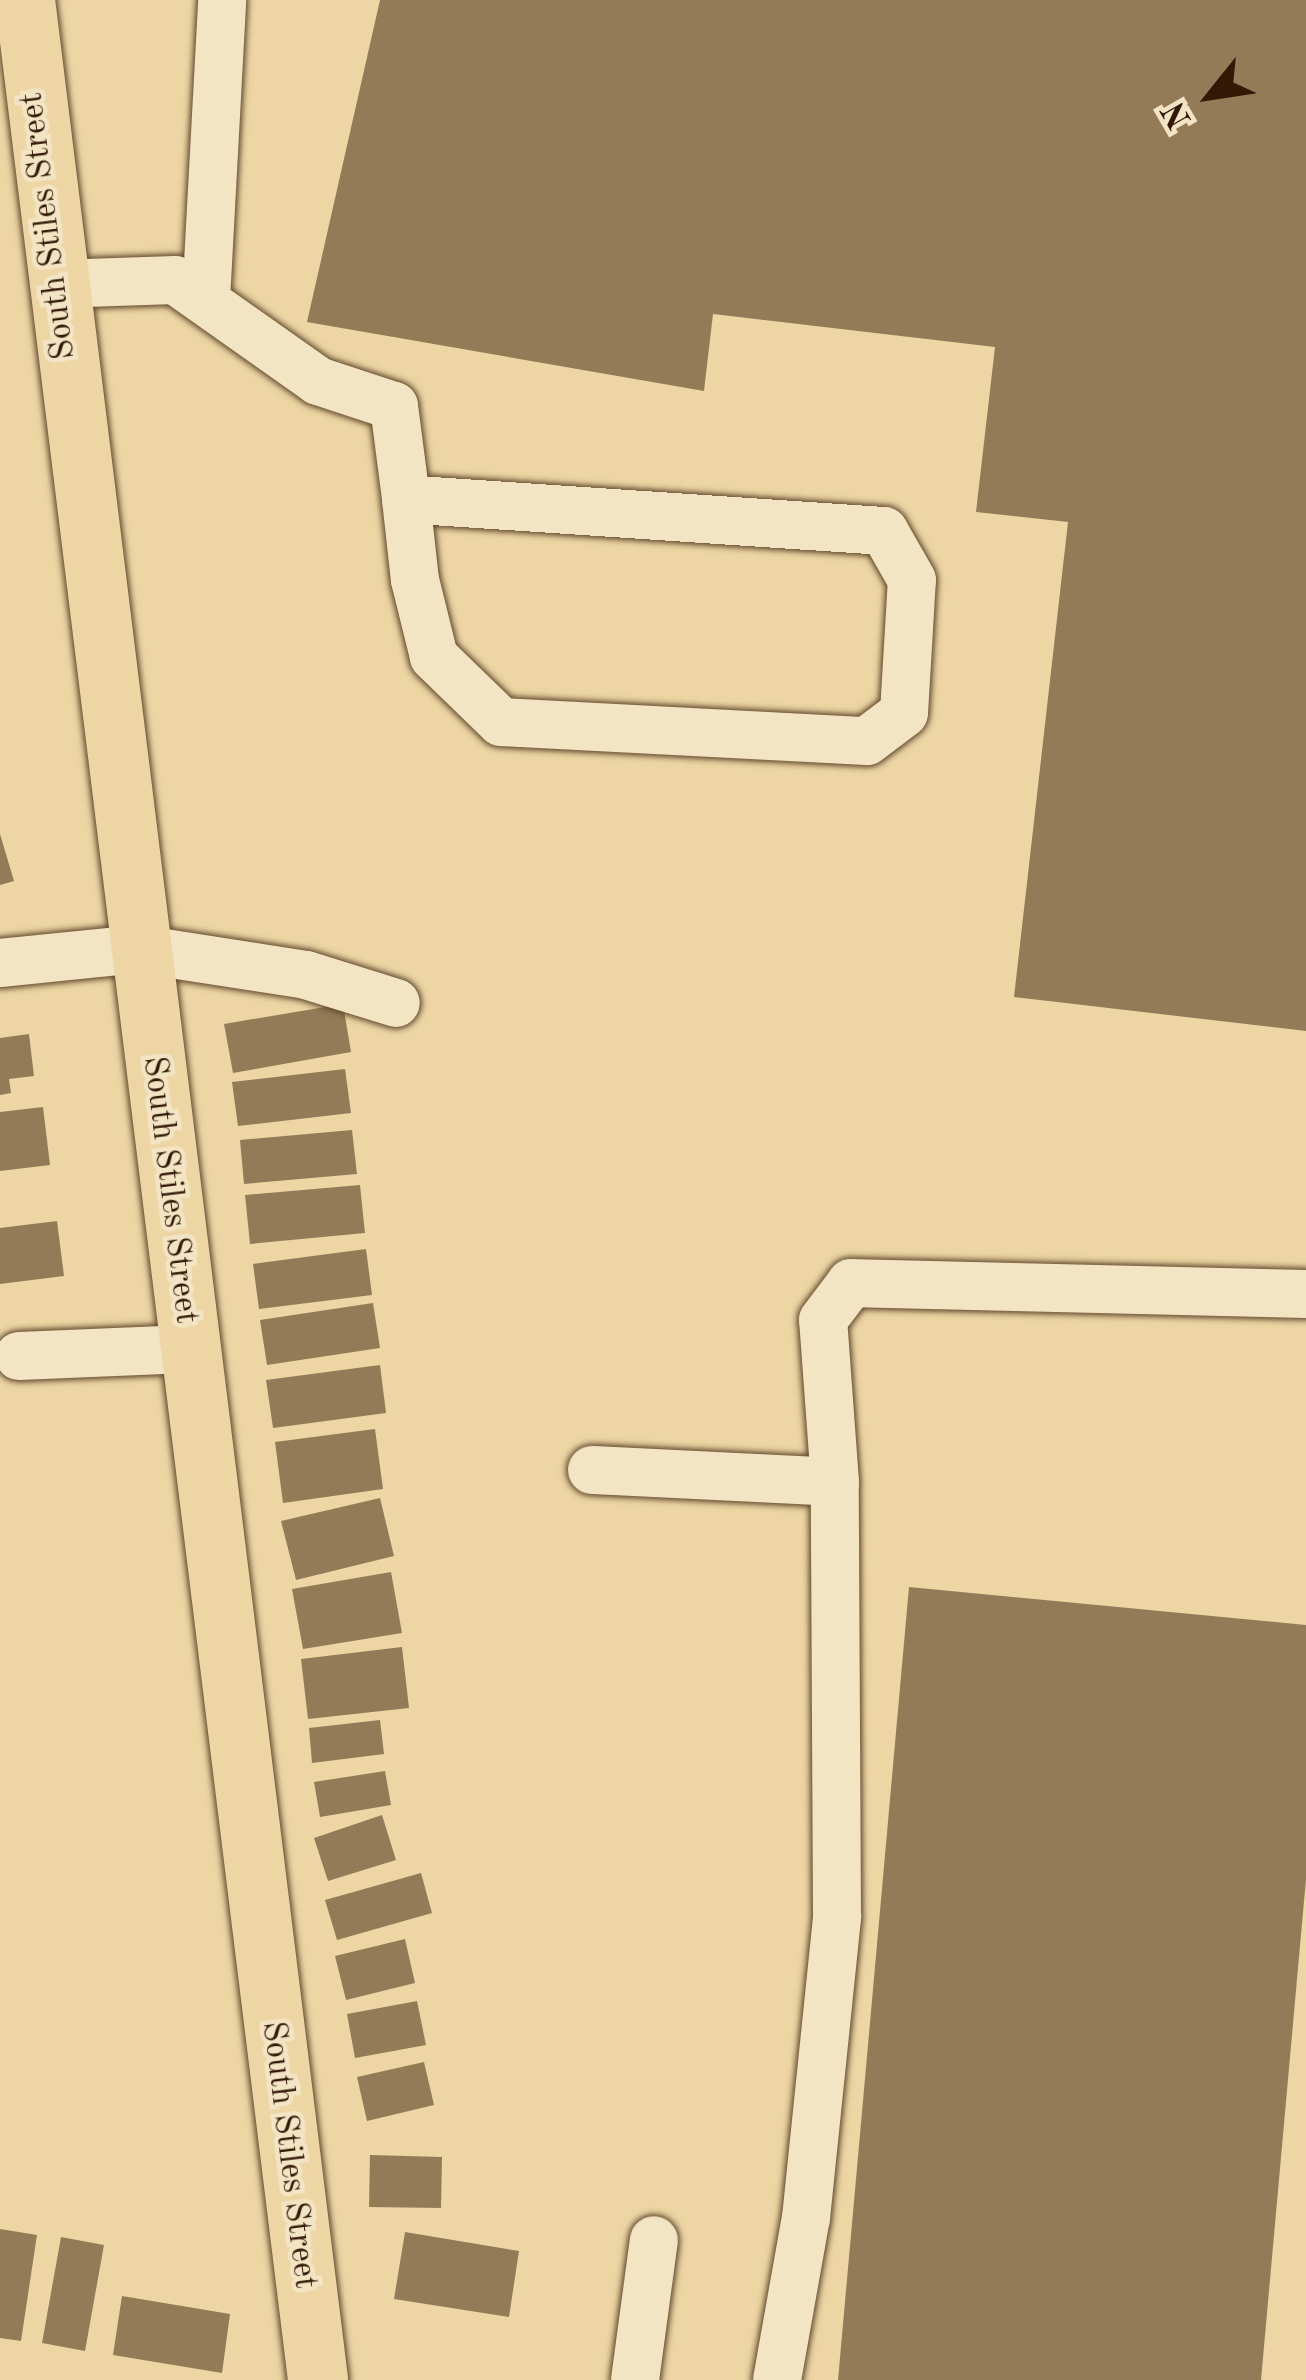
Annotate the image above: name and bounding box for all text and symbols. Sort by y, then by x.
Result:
north arrow [1150,36,1270,156]
street label: South Stiles Street [13,90,85,362]
text: N [1158,95,1199,133]
street label: South Stiles Street [133,1054,205,1326]
street label: South Stiles Street [252,2019,324,2291]

